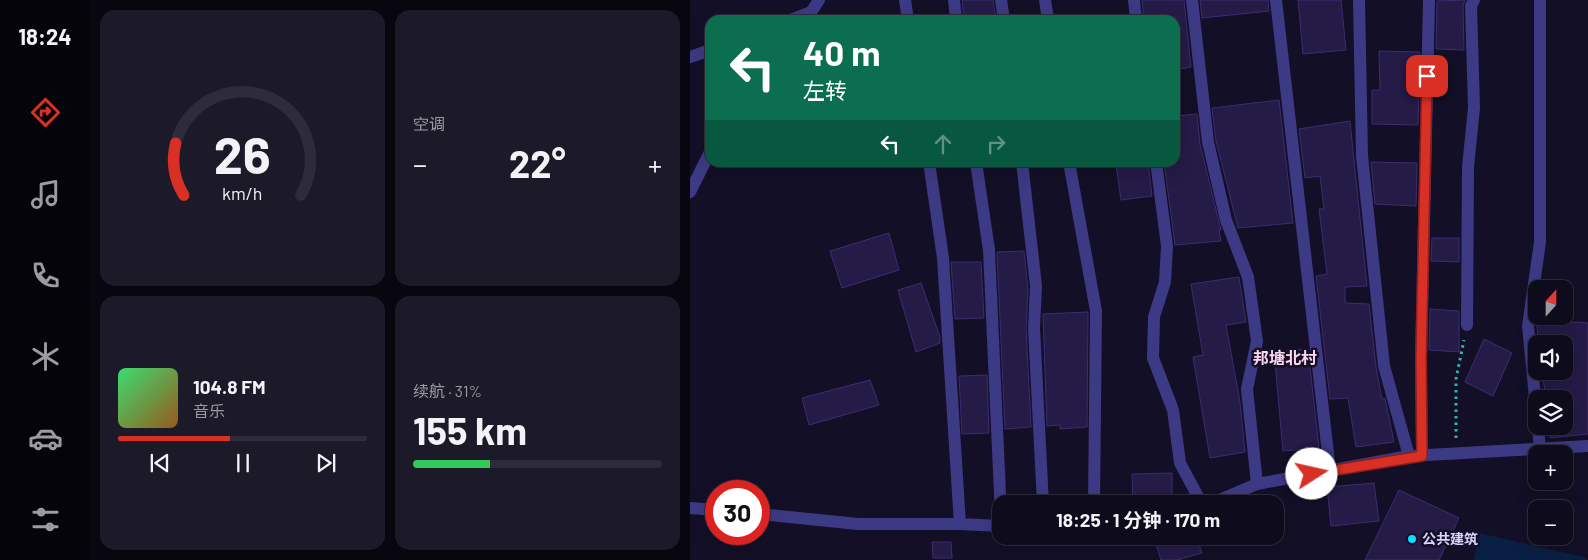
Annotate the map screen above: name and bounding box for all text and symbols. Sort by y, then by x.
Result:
text: 18:24 [18,23,72,49]
text: 40 m [803,31,880,73]
icon: left [720,35,785,100]
pin [1406,55,1448,97]
icon: arrive [1413,62,1441,90]
text: 左转 [803,77,847,103]
icon: directions [28,95,63,130]
text: 空调 [413,114,445,133]
text: 26 [214,122,271,184]
icon: left [876,130,904,158]
icon: ahead [929,130,957,158]
icon: right [982,130,1010,158]
text: 22° [509,140,566,186]
text: − [413,147,427,181]
text: + [648,147,662,181]
icon: music [28,177,63,212]
text: km/h [222,182,263,204]
icon: phone [28,258,63,293]
north arrow [1528,280,1572,325]
map controls [1528,280,1573,545]
button: sound [1528,335,1573,380]
icon: climate [28,339,63,374]
district label: 邦塘北村 [1253,348,1317,367]
text: 104.8 FM [193,375,266,398]
text: 续航 · 31% [413,381,482,400]
button: layers [1528,390,1573,435]
text: 音乐 [193,401,225,420]
text: 155 km [413,407,527,453]
icon: car [28,421,63,456]
button: + [1528,445,1573,490]
position arrow [1285,447,1337,499]
icon: previous [146,449,174,477]
icon: pause [229,449,257,477]
icon: next [312,449,340,477]
speed limit sign: 30 [705,480,770,545]
button: − [1528,500,1573,545]
icon: filters [28,502,63,537]
text: 18:25 · 1 分钟 · 170 m [1056,508,1220,531]
place label: 公共建筑 [1422,530,1478,547]
marker: 公共建筑 [1406,533,1418,545]

